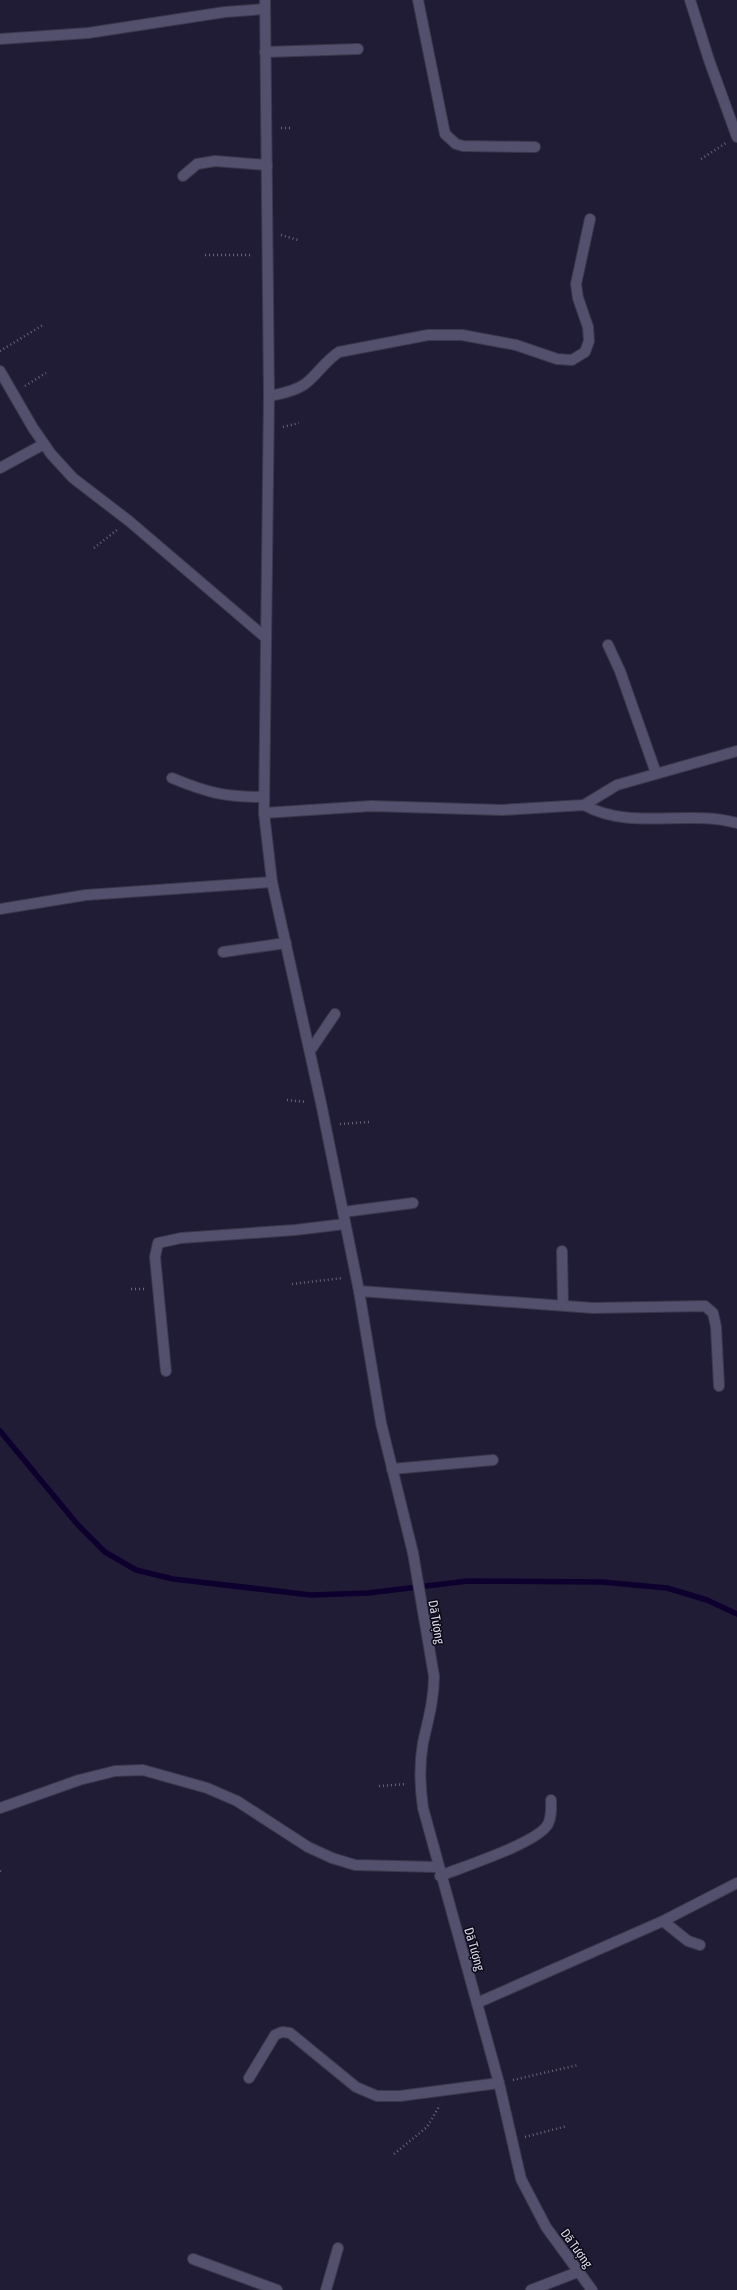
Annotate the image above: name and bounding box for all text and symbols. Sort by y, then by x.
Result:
street label: Dã Tượng [425,1599,448,1646]
street label: Dã Tượng [461,1926,488,1973]
street label: Dã Tượng [557,2226,596,2271]

